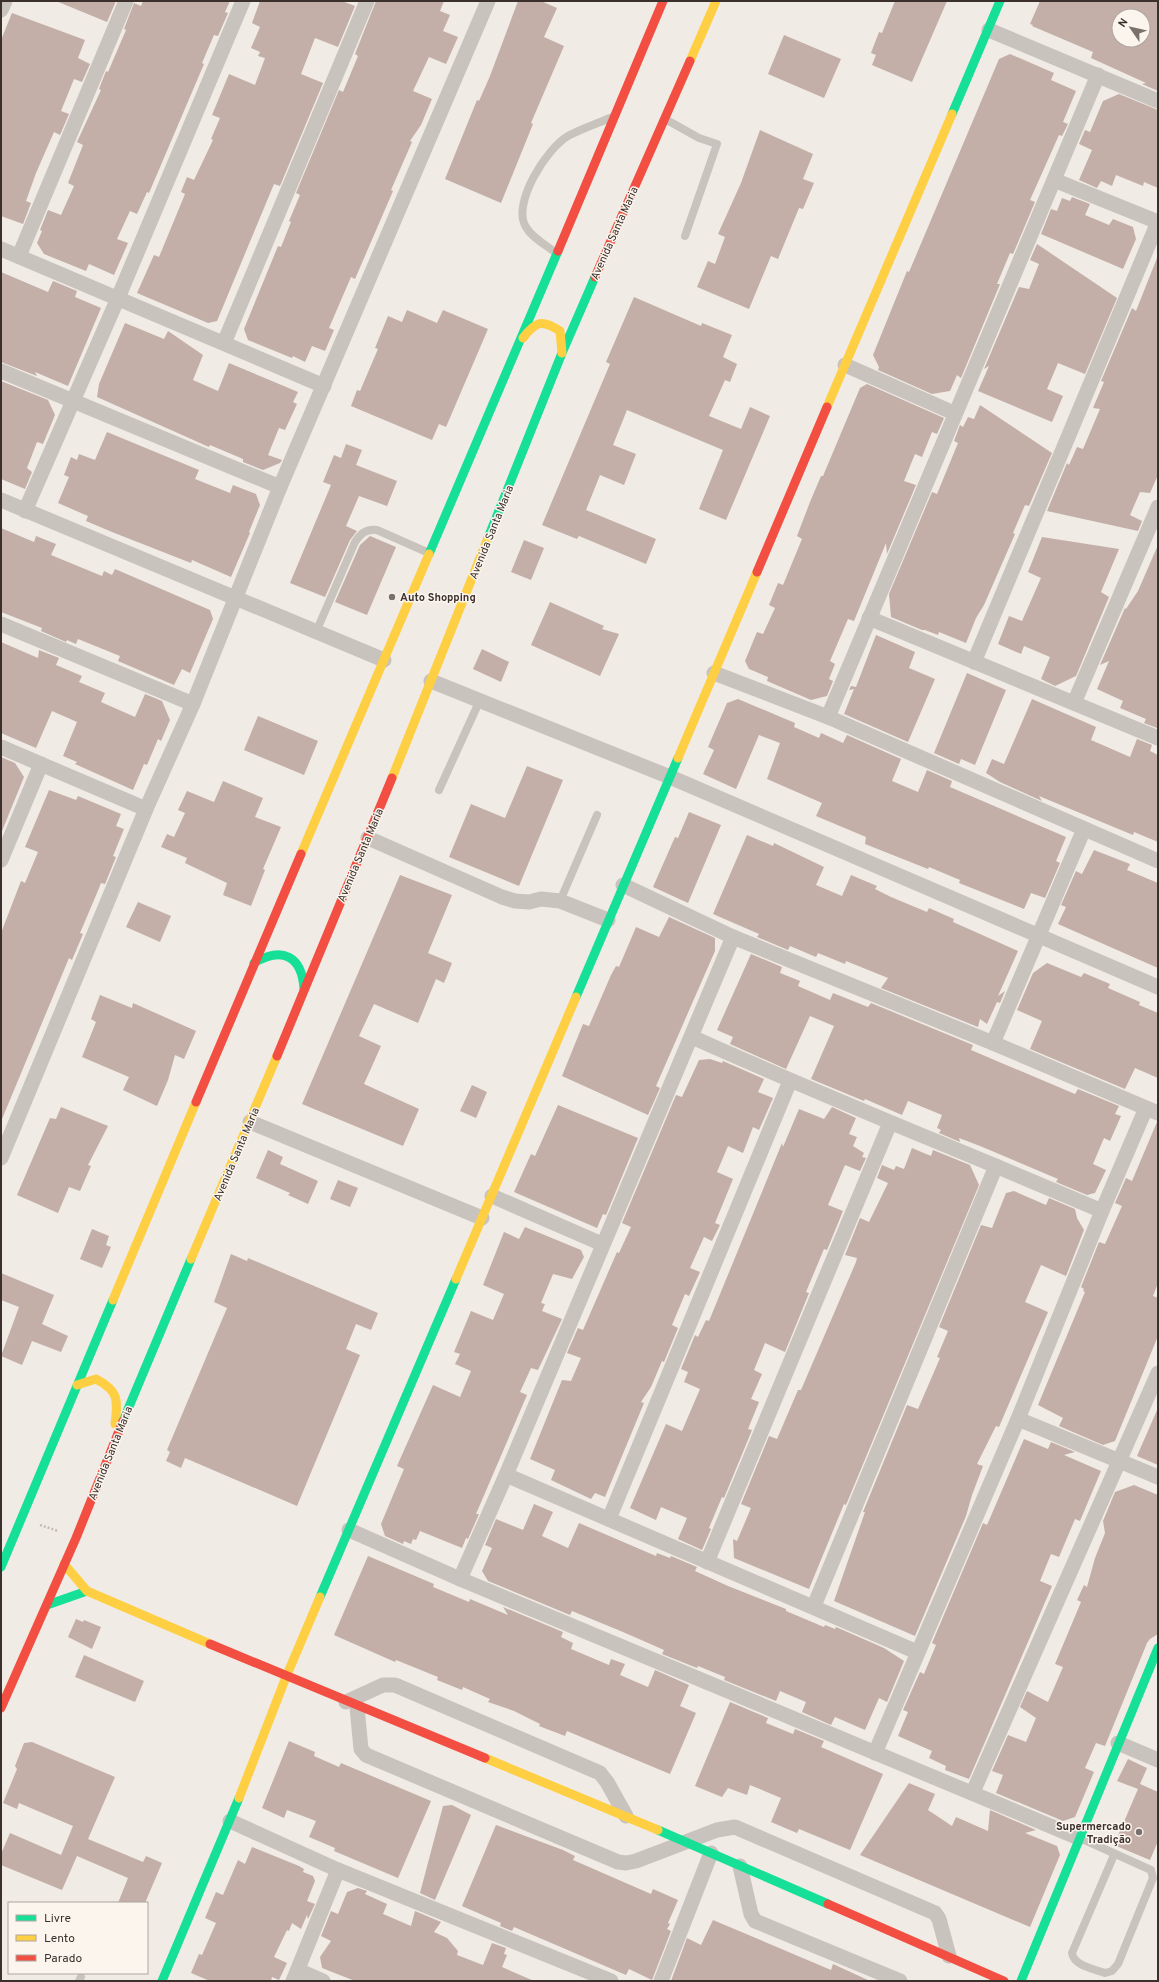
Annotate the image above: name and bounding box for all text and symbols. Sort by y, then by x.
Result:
north arrow [1111,8,1151,48]
text: N [1116,16,1132,30]
street label: Avenida Santa Maria [588,185,642,282]
street label: Avenida Santa Maria [467,483,517,581]
place label: Auto Shopping [400,591,476,605]
marker: Auto Shopping [387,592,397,602]
street label: Avenida Santa Maria [335,806,387,904]
street label: Avenida Santa Maria [211,1105,263,1203]
street label: Avenida Santa Maria [86,1404,136,1502]
place label: Supermercado Tradição [1056,1820,1131,1847]
marker: Supermercado Tradição [1134,1827,1144,1837]
legend [8,1902,148,1974]
text: Livre [44,1911,71,1927]
text: Lento [44,1931,75,1947]
text: Parado [44,1951,82,1967]

